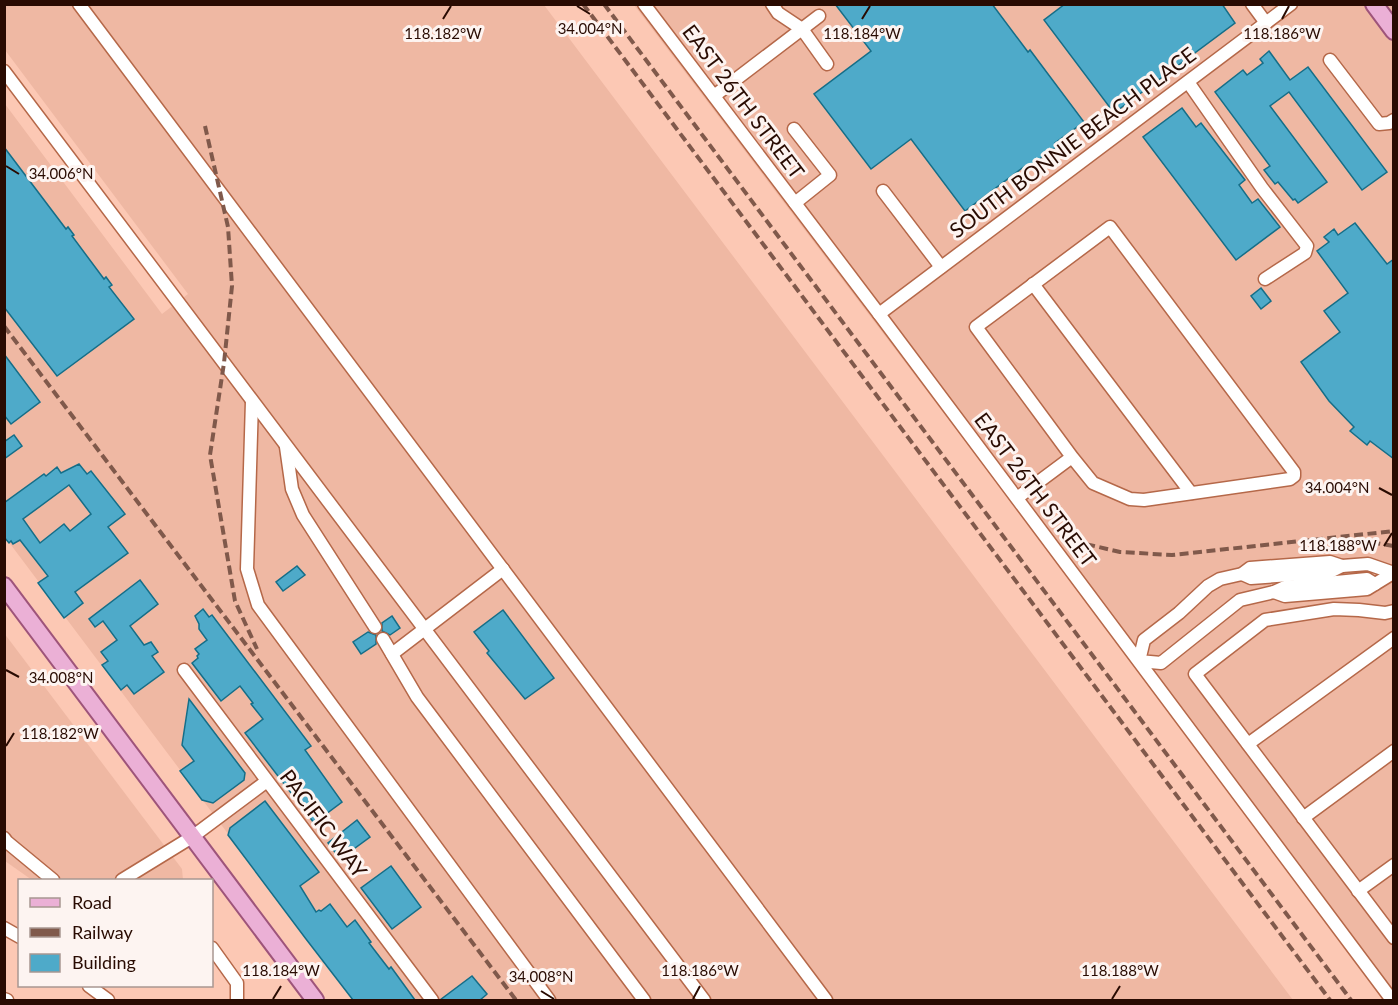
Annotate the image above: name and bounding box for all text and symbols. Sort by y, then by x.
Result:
text: 34.004°N [558,19,622,37]
street label: EAST 26TH STREET [678,19,811,184]
text: 118.182°W [404,24,482,42]
text: 118.184°W [823,24,901,42]
text: 118.186°W [1243,24,1321,42]
street label: SOUTH BONNIE BEACH PLACE [944,41,1200,243]
text: 34.006°N [29,164,93,182]
street label: EAST 26TH STREET [970,407,1103,572]
text: 34.004°N [1305,478,1369,496]
text: 118.188°W [1299,536,1377,554]
text: 34.008°N [29,668,93,686]
text: 118.182°W [21,724,99,742]
street label: PACIFIC WAY [275,764,373,883]
legend [18,879,213,987]
text: Road [72,891,112,913]
text: Railway [72,921,133,943]
text: Building [72,951,136,973]
text: 118.184°W [242,961,320,979]
text: 118.186°W [661,961,739,979]
text: 118.188°W [1081,961,1159,979]
text: 34.008°N [509,967,573,985]

